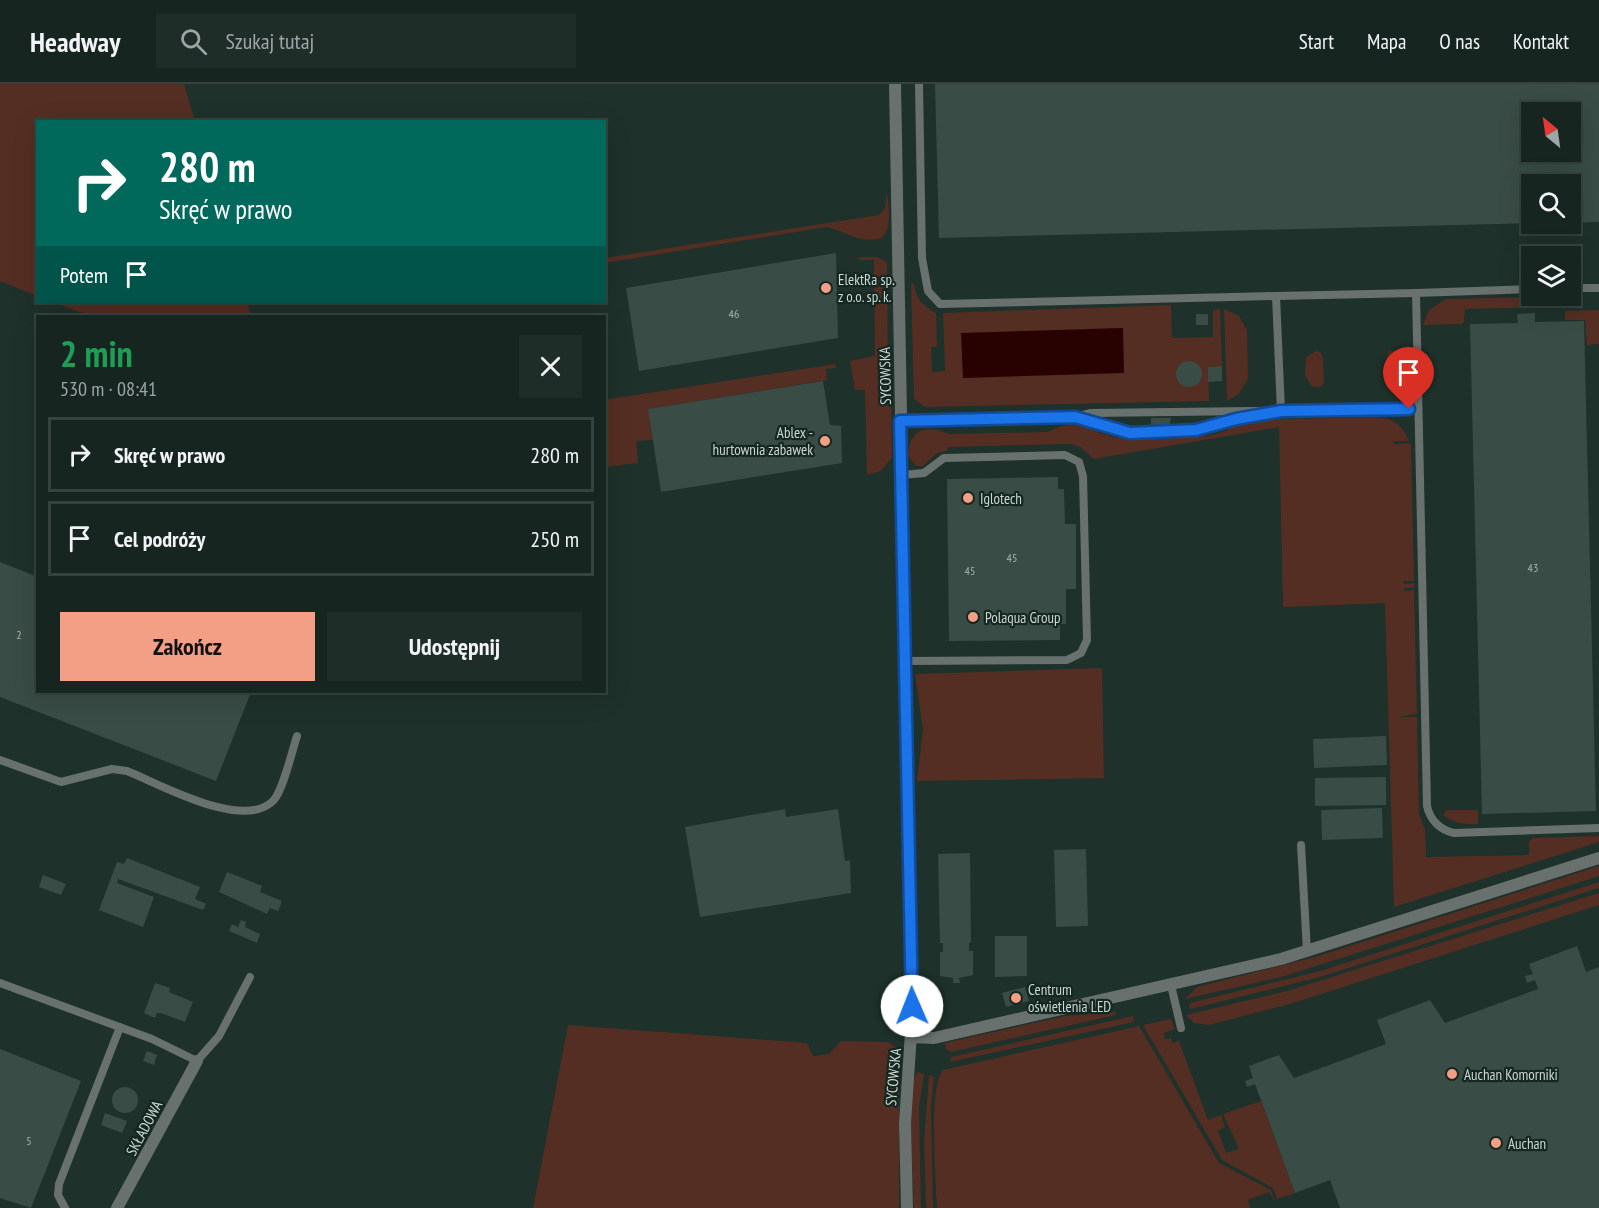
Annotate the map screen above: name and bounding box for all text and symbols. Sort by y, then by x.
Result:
search box [156,14,576,68]
text: Headway [30,23,120,60]
icon: search [177,25,210,58]
text: Szukaj tutaj [225,27,314,55]
text: Start [1299,28,1334,55]
text: Mapa [1367,28,1406,55]
text: O nas [1439,28,1480,55]
text: Kontakt [1513,28,1569,55]
north arrow [1521,102,1581,162]
map controls [1521,102,1581,306]
text: 280 m [159,139,256,194]
icon: right [60,144,138,222]
button: search [1521,174,1581,234]
text: Skręć w prawo [159,192,293,226]
button: layers [1521,246,1581,306]
icon: arrive [120,258,153,291]
text: Potem [60,261,108,289]
place label: ElektRa sp. z o.o. sp. k. [838,270,895,306]
marker: ElektRa sp. z o.o. sp. k. [819,281,833,295]
house number: 46 [729,306,739,321]
text: 2 min [60,330,133,377]
button: close [519,335,582,398]
street label: SYCOWSKA [875,346,895,405]
pin [1383,347,1434,409]
icon: arrive [1392,356,1425,389]
text: 530 m · 08:41 [60,376,157,402]
place label: Ablex - hurtownia zabawek [713,423,813,459]
marker: Ablex - hurtownia zabawek [818,434,832,448]
icon: right [63,438,96,471]
text: Skręć w prawo [114,441,225,469]
text: 280 m [530,441,579,469]
place label: Iglotech [980,489,1022,508]
marker: Iglotech [961,491,975,505]
icon: arrive [63,522,96,555]
text: Cel podróży [114,525,205,553]
text: 250 m [530,525,579,553]
house number: 45 [1007,550,1017,565]
house number: 43 [1528,560,1538,575]
house number: 45 [965,563,975,578]
place label: Polaqua Group [985,608,1060,627]
marker: Polaqua Group [966,610,980,624]
button: Zakończ [60,612,315,681]
button: Udostępnij [327,612,582,681]
house number: 2 [16,627,22,642]
position arrow [880,974,944,1038]
place label: Centrum oświetlenia LED [1028,980,1111,1016]
marker: Centrum oświetlenia LED [1009,991,1023,1005]
street label: SYCOWSKA [881,1046,905,1107]
place label: Auchan Komorniki [1464,1065,1558,1084]
marker: Auchan Komorniki [1445,1067,1459,1081]
street label: SKŁADOWA [122,1096,167,1159]
house number: 5 [26,1133,32,1148]
place label: Auchan [1508,1134,1546,1153]
marker: Auchan [1489,1136,1503,1150]

